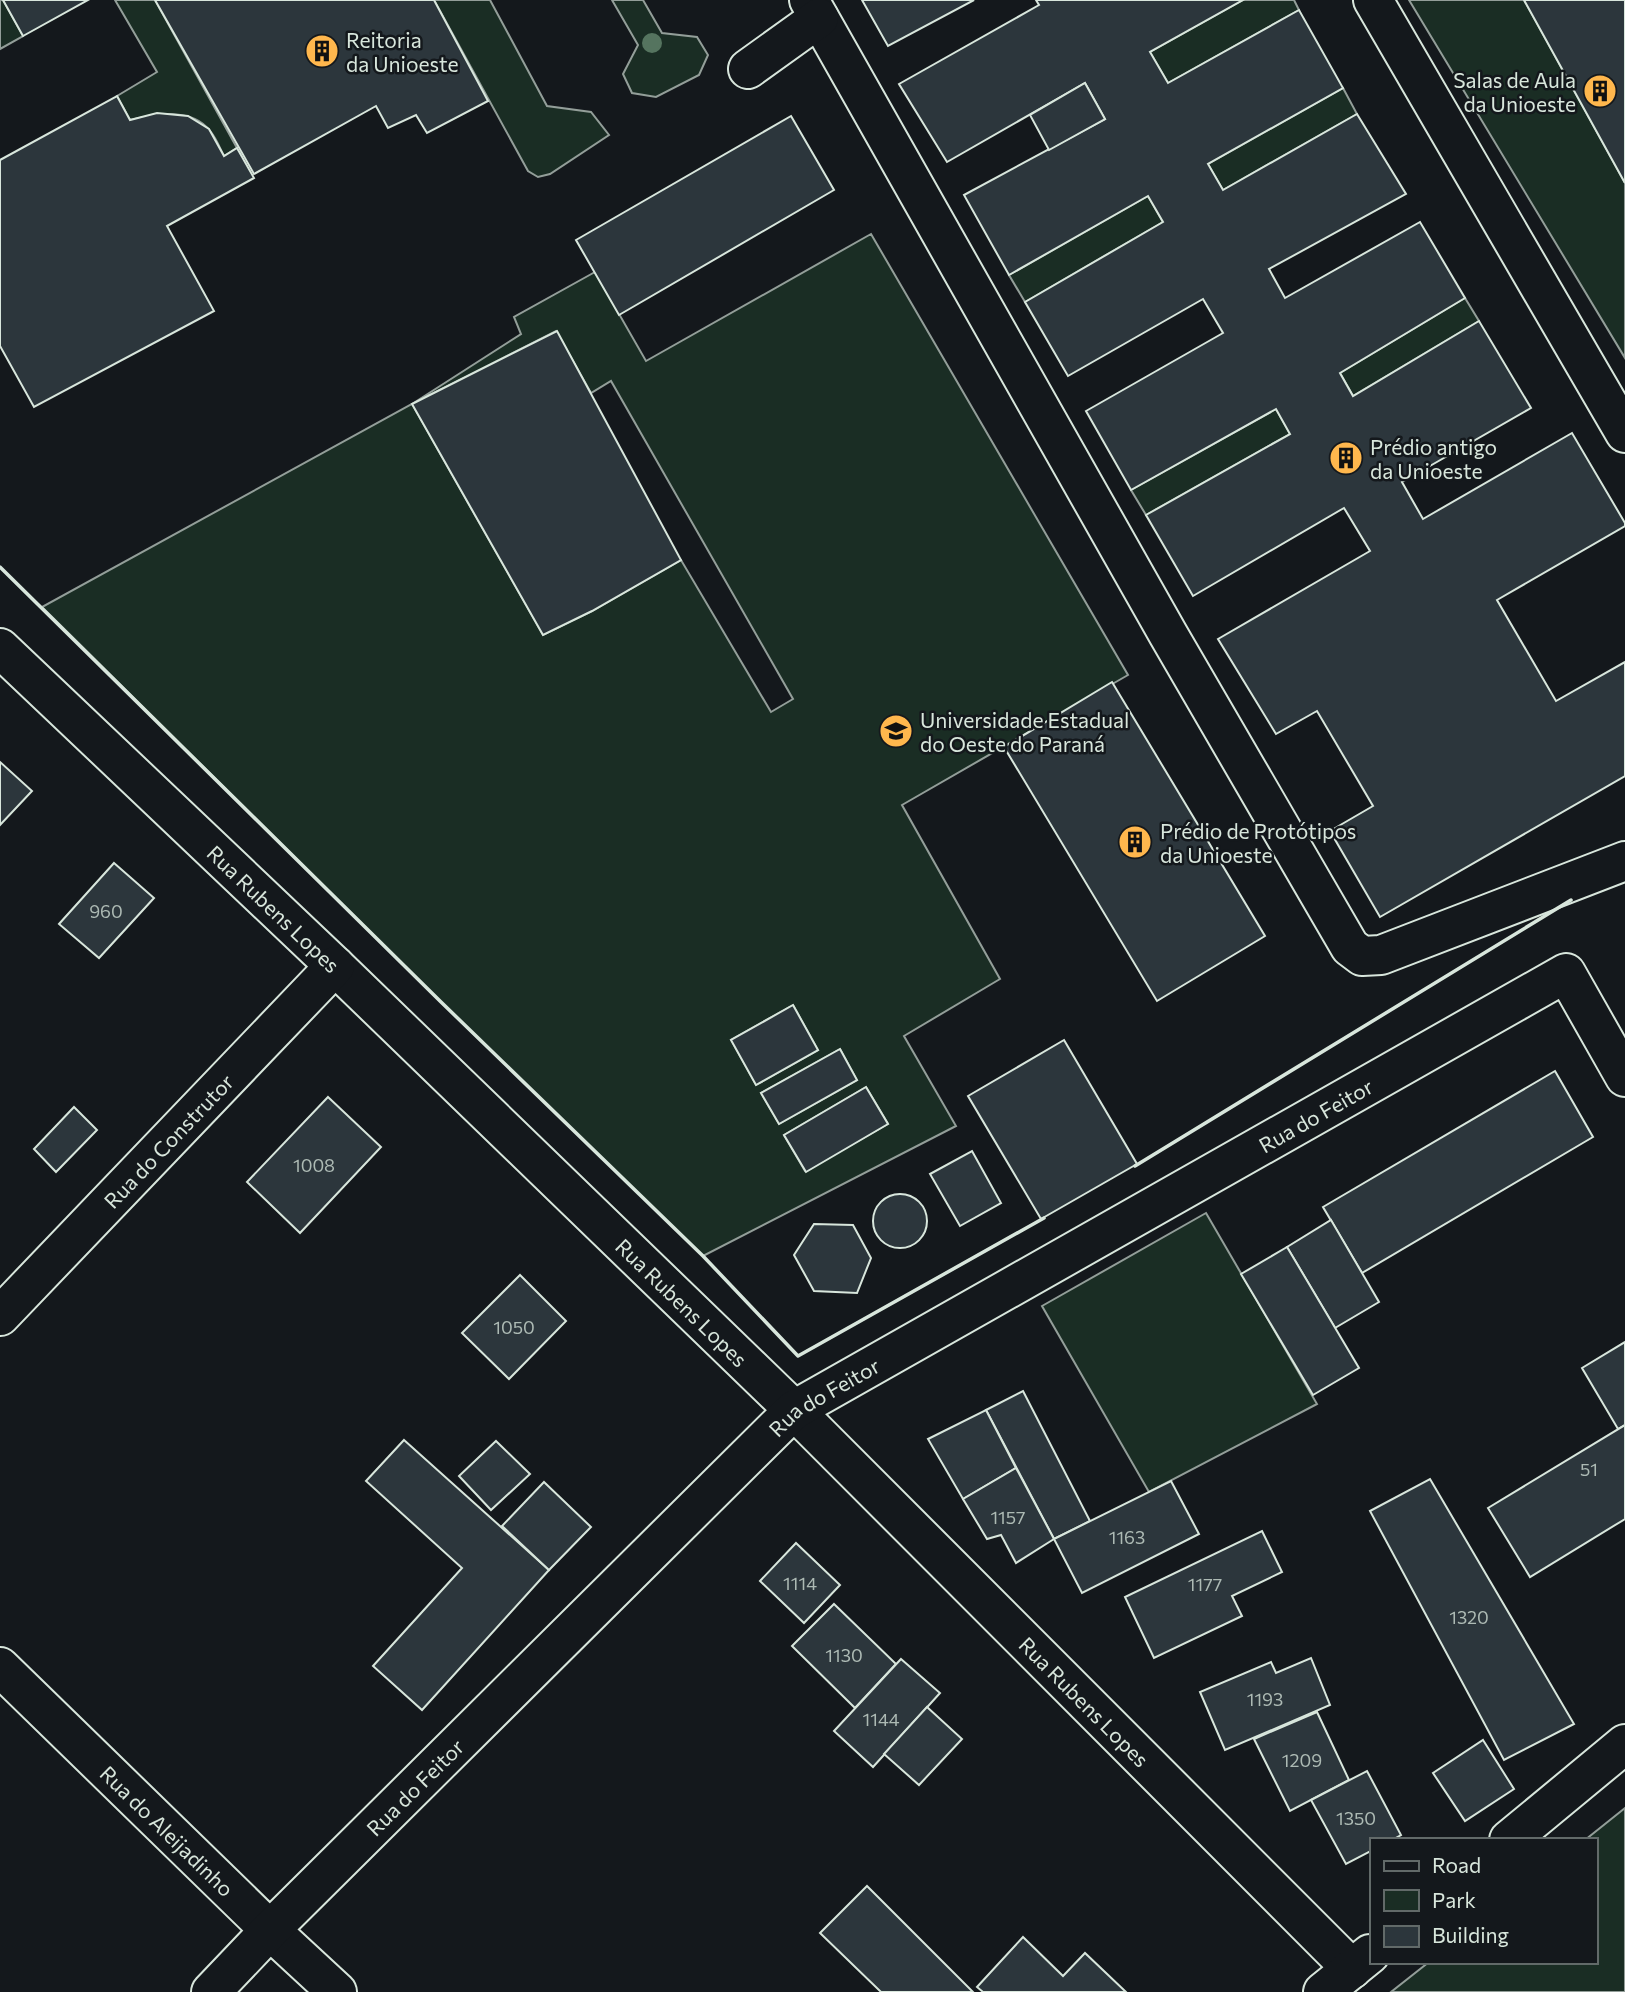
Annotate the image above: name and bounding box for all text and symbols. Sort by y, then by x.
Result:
place label: Reitoria da Unioeste [346,27,459,76]
building icon: Reitoria da Unioeste [303,32,341,70]
place label: Salas de Aula da Unioeste [1453,67,1576,116]
building icon: Salas de Aula da Unioeste [1581,72,1619,110]
place label: Prédio antigo da Unioeste [1370,434,1497,483]
building icon: Prédio antigo da Unioeste [1327,439,1365,477]
place label: Universidade Estadual do Oeste do Paraná [920,707,1129,756]
school or university icon: Universidade Estadual do Oeste do Paraná [877,712,915,750]
place label: Prédio de Protótipos da Unioeste [1160,818,1356,867]
building icon: Prédio de Protótipos da Unioeste [1116,823,1154,861]
street label: Rua Rubens Lopes [203,840,346,977]
house number: 960 [89,900,123,922]
street label: Rua do Construtor [98,1068,238,1213]
street label: Rua do Feitor [1254,1073,1377,1157]
house number: 1008 [293,1154,335,1176]
street label: Rua Rubens Lopes [611,1233,753,1371]
house number: 1050 [493,1316,535,1338]
street label: Rua do Feitor [763,1352,883,1441]
house number: 51 [1580,1458,1598,1480]
house number: 1157 [990,1506,1026,1528]
house number: 1163 [1109,1526,1145,1548]
house number: 1114 [783,1572,817,1594]
house number: 1177 [1188,1573,1222,1595]
house number: 1320 [1449,1606,1489,1628]
street label: Rua Rubens Lopes [1015,1631,1155,1771]
house number: 1130 [825,1644,863,1666]
house number: 1193 [1247,1688,1283,1710]
house number: 1144 [863,1708,900,1730]
street label: Rua do Feitor [361,1733,468,1840]
house number: 1209 [1282,1749,1322,1771]
street label: Rua do Aleijadinho [96,1760,239,1901]
house number: 1350 [1336,1807,1376,1829]
legend [1370,1838,1597,1964]
text: Road [1432,1852,1481,1877]
text: Park [1432,1887,1476,1912]
text: Building [1432,1922,1509,1947]

